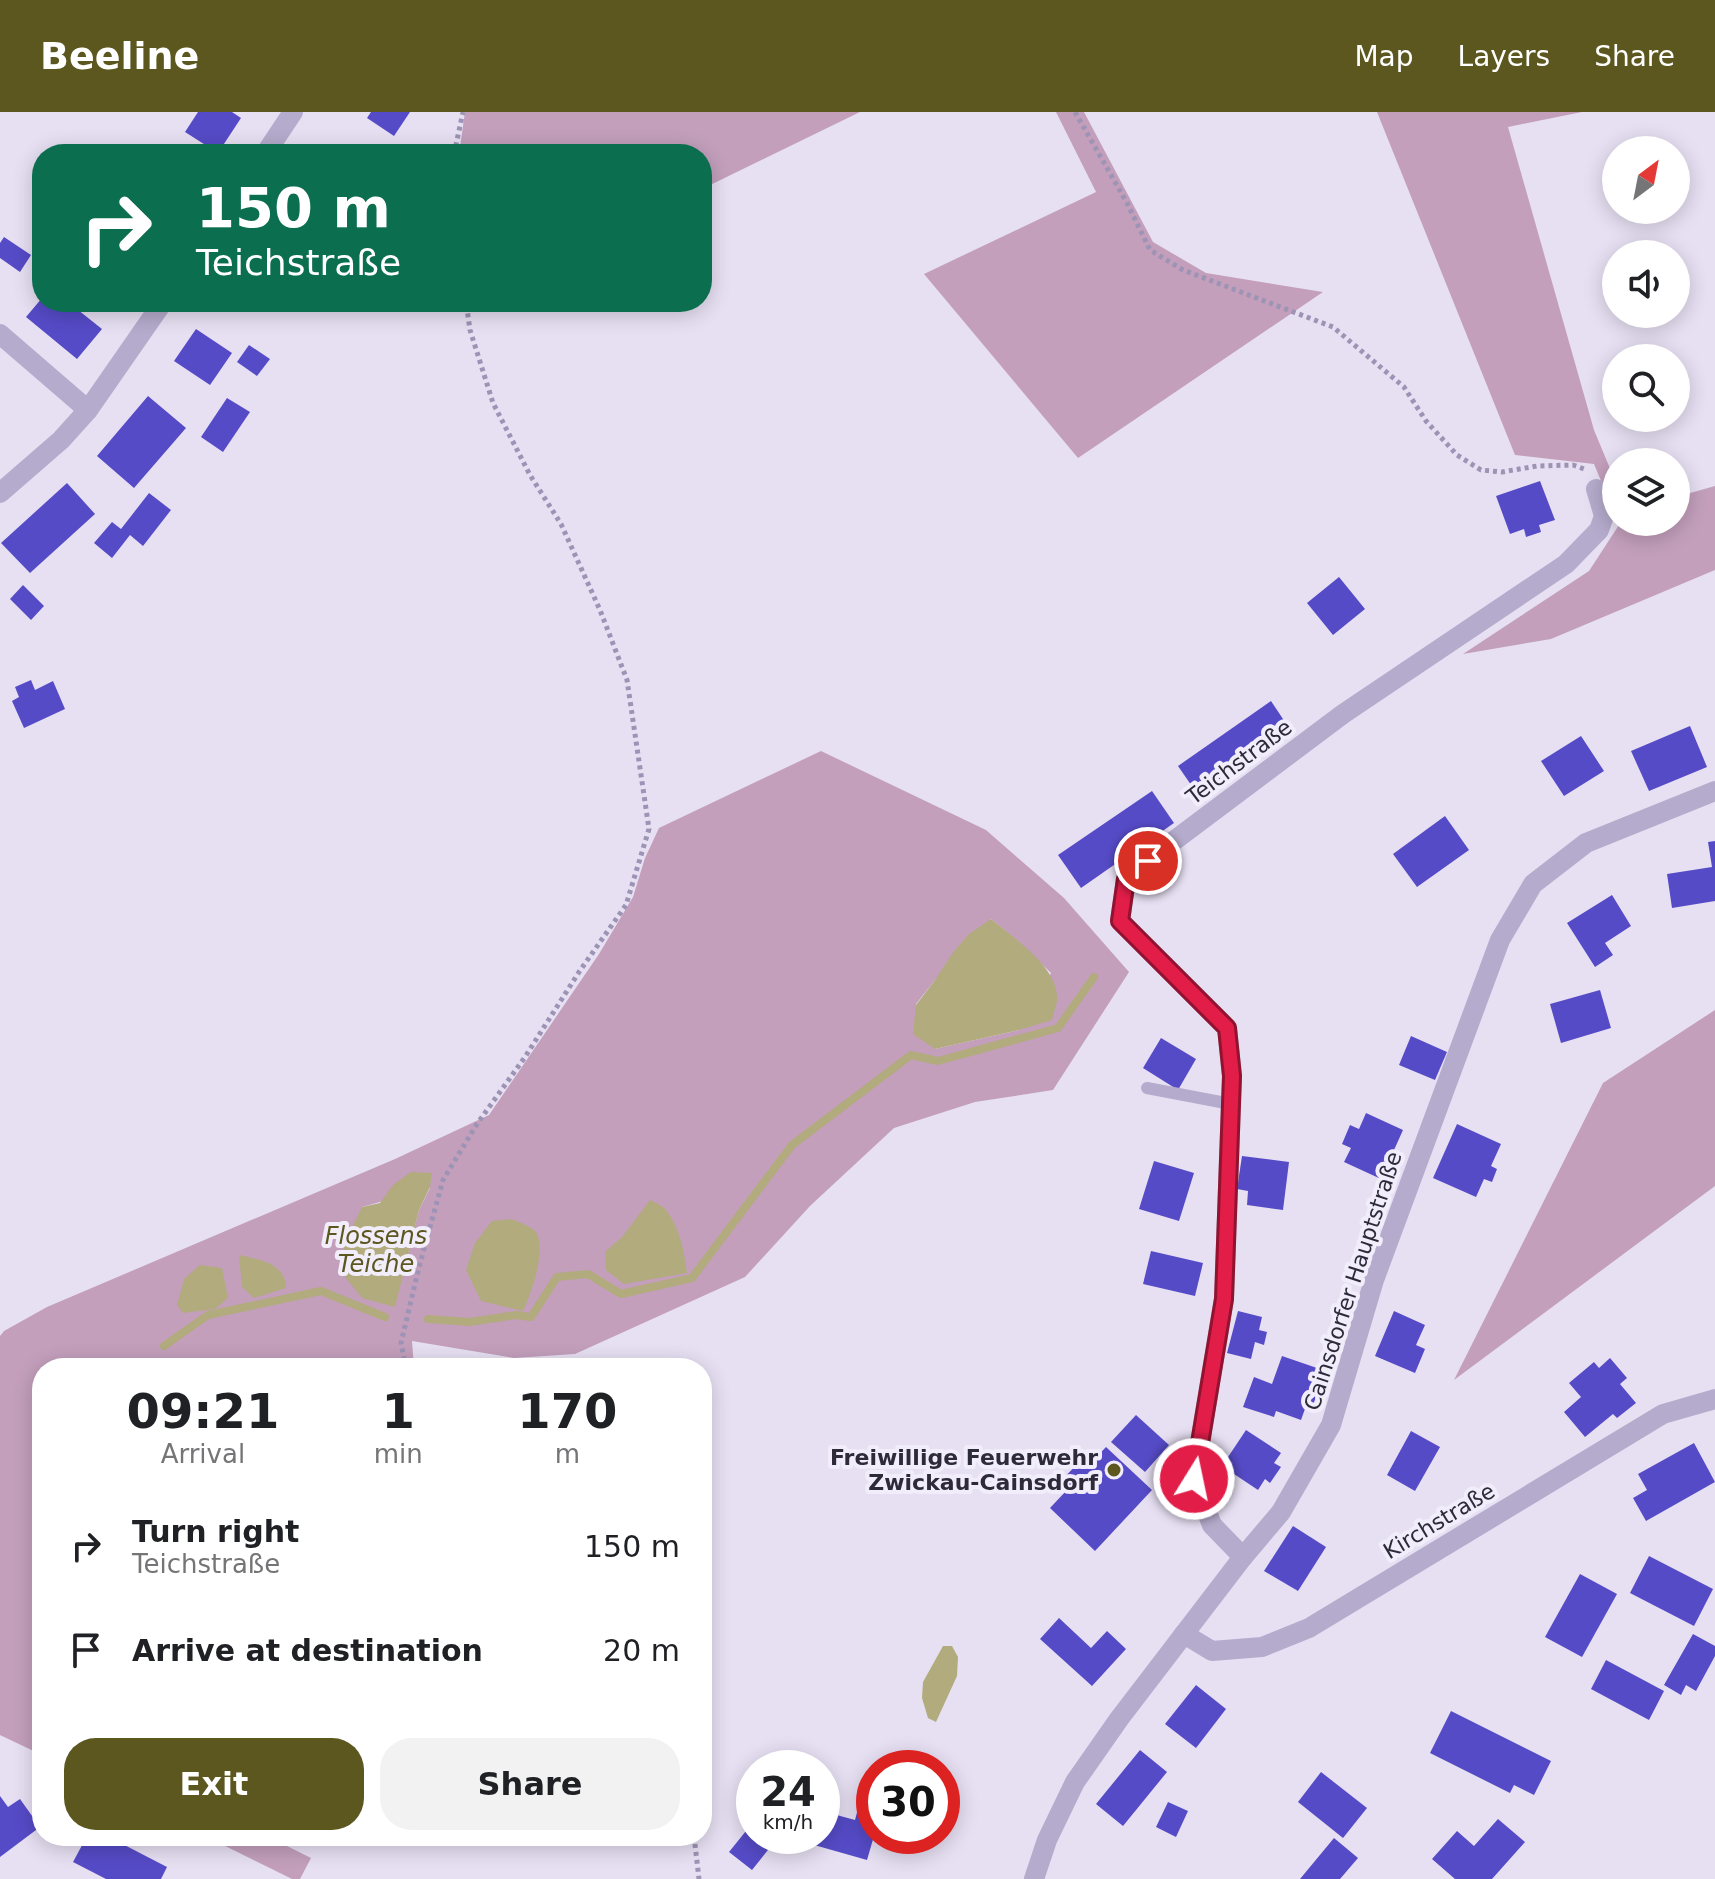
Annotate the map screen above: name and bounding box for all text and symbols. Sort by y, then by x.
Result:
text: Beeline [40,34,199,78]
text: Map [1354,40,1414,73]
text: Layers [1458,40,1550,73]
text: Share [1594,40,1675,73]
north arrow [1602,136,1690,224]
map controls [1602,136,1690,536]
text: 150 m [196,175,391,240]
icon: right [64,176,168,280]
button: sound [1602,240,1690,328]
text: Teichstraße [196,242,401,283]
button: search [1602,344,1690,432]
button: layers [1602,448,1690,536]
street label: Teichstraße [1181,714,1297,810]
pin [1114,827,1182,895]
icon: arrive [1126,839,1170,883]
street label: Cainsdorfer Hauptstraße [1299,1148,1407,1414]
water label: Flossens Teiche [325,1222,427,1278]
text: 09:21 [126,1383,279,1439]
text: 1 [382,1383,415,1439]
text: 170 [517,1383,617,1439]
position arrow [1152,1437,1236,1521]
text: Arrival [161,1439,245,1469]
text: min [374,1439,423,1469]
text: m [555,1439,580,1469]
place label: Freiwillige Feuerwehr Zwickau-Cainsdorf [830,1445,1098,1495]
marker: Freiwillige Feuerwehr Zwickau-Cainsdorf [1105,1461,1123,1479]
street label: Kirchstraße [1379,1478,1499,1564]
text: Turn right [132,1514,299,1549]
icon: right [64,1524,108,1568]
text: 150 m [584,1529,680,1564]
text: Teichstraße [132,1549,280,1579]
icon: arrive [64,1628,108,1672]
text: Arrive at destination [132,1633,483,1668]
text: 20 m [603,1633,680,1668]
button: Exit [64,1738,364,1830]
button: Share [380,1738,680,1830]
speed limit sign: 30 [856,1750,960,1854]
text: 24 [760,1769,816,1815]
text: km/h [763,1810,813,1834]

